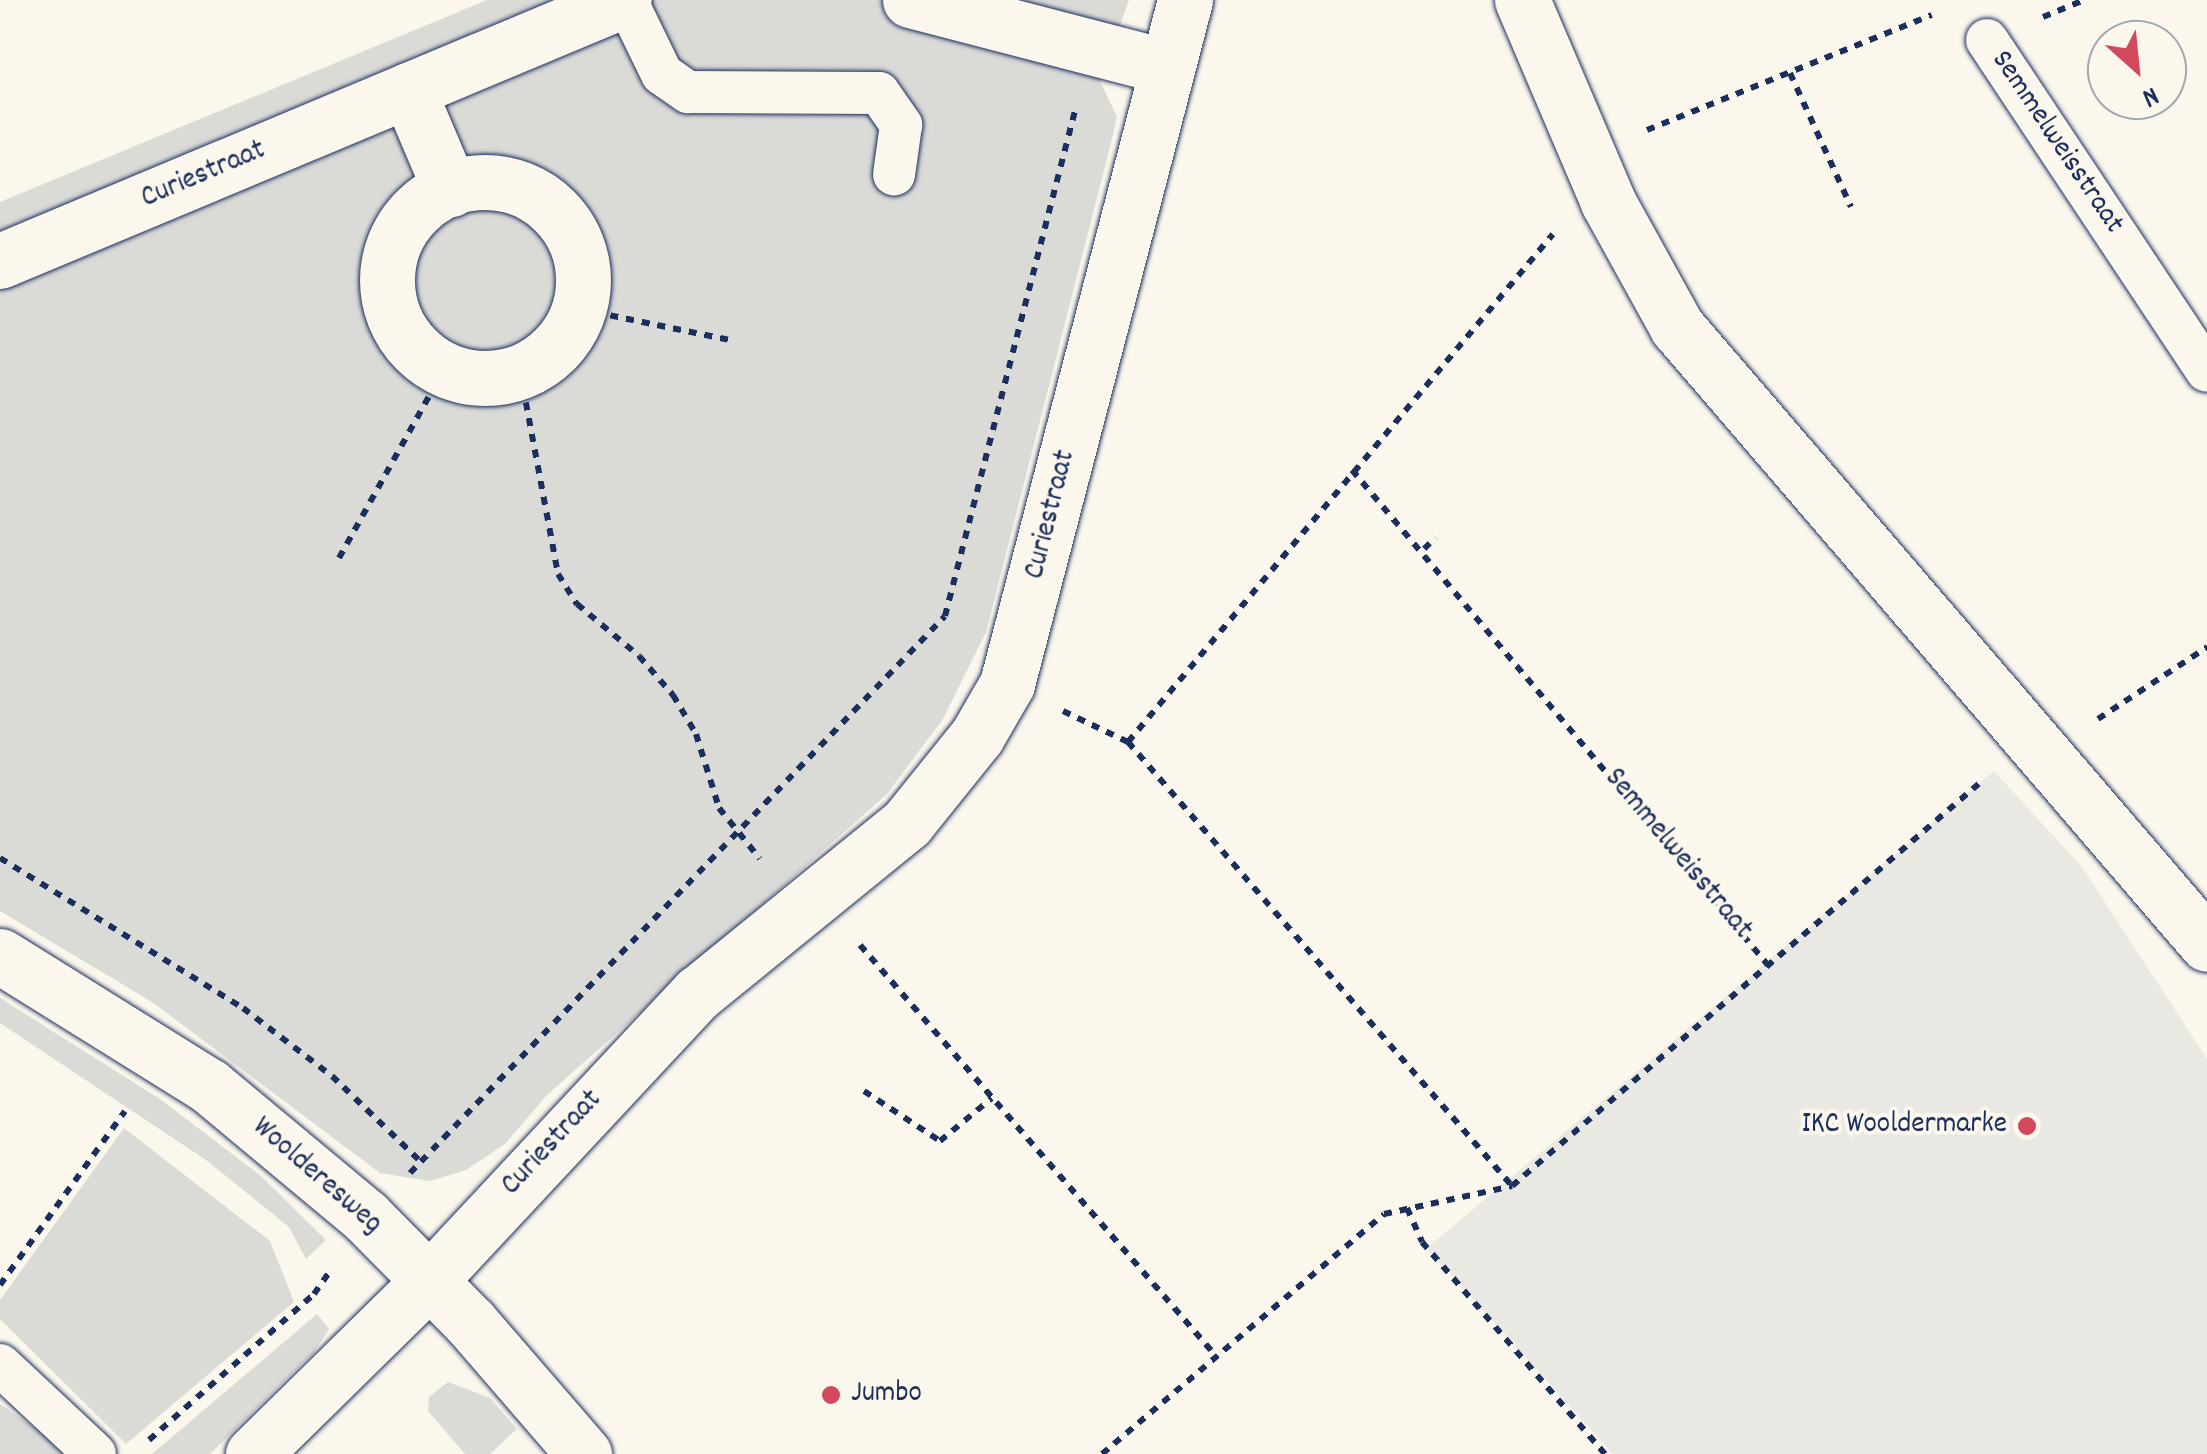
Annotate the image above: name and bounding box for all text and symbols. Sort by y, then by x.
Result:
north arrow [2087,20,2187,120]
street label: Semmelweisstraat [1982,45,2130,241]
text: N [2134,74,2165,116]
street label: Curiestraat [136,134,272,218]
street label: Curiestraat [1019,447,1085,583]
street label: Semmelweisstraat [1595,762,1759,948]
street label: Curiestraat [495,1084,611,1204]
place label: IKC Wooldermarke [1801,1108,2007,1144]
street label: Woolderesweg [243,1111,389,1243]
marker: IKC Wooldermarke [2016,1115,2038,1137]
place label: Jumbo [851,1377,922,1413]
marker: Jumbo [820,1384,842,1406]

